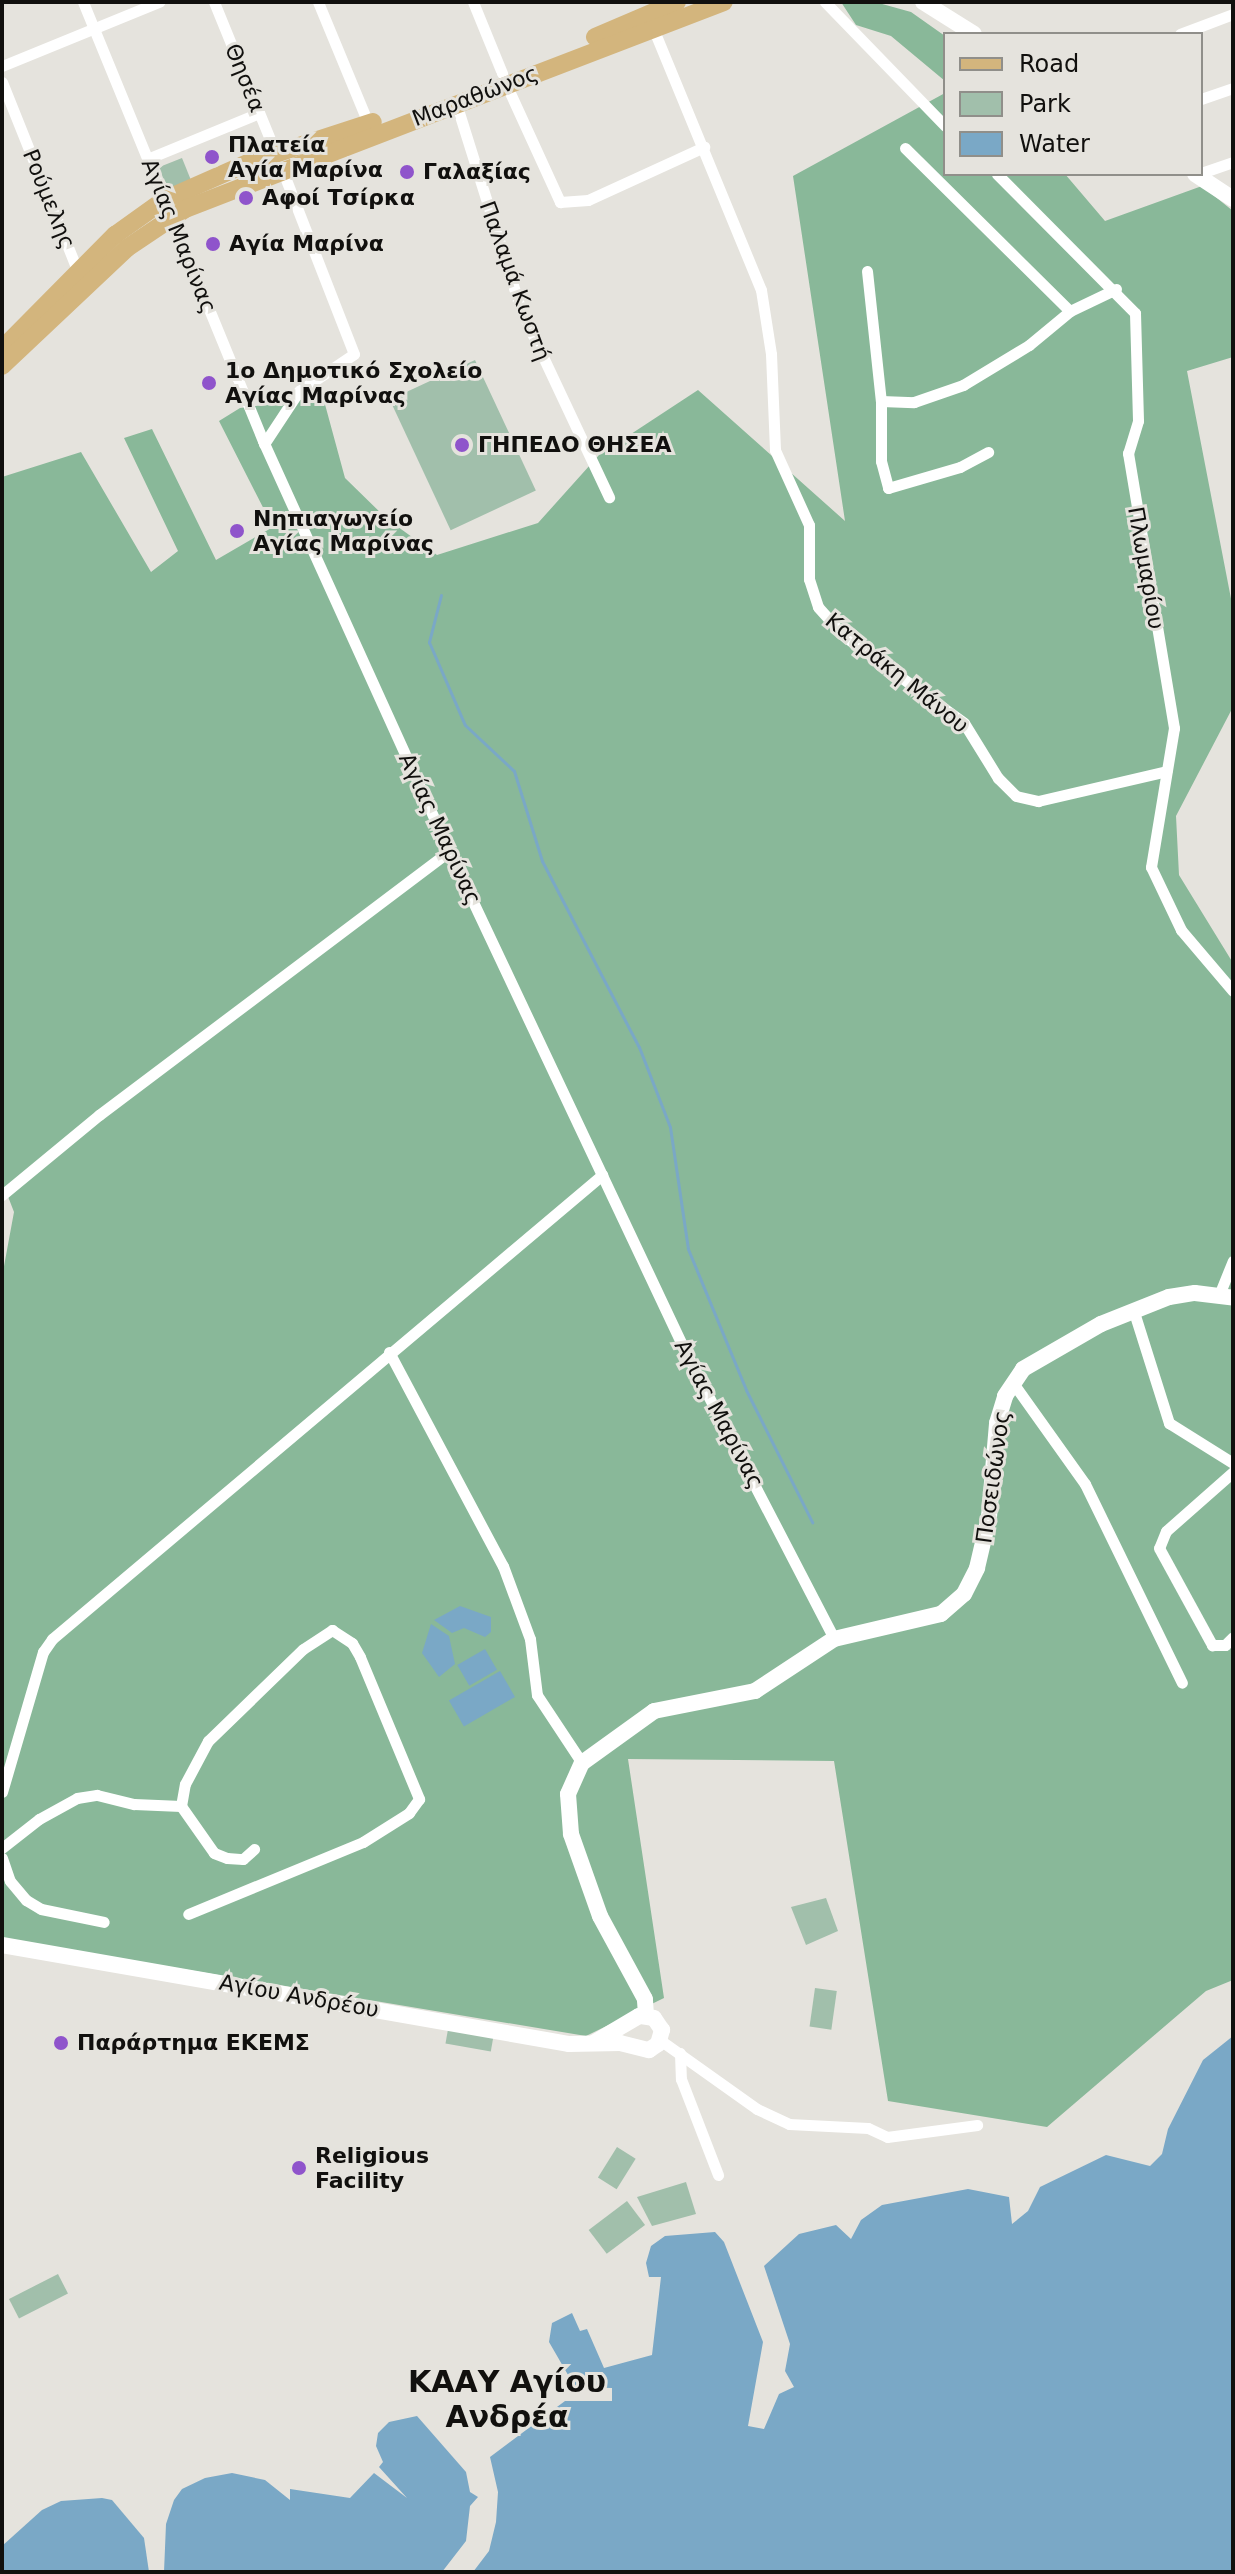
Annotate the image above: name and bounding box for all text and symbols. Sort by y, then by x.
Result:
legend [943,32,1203,176]
street label: Θησέα [219,40,271,116]
text: Road [1019,50,1079,78]
street label: Μαραθώνος [408,60,542,132]
text: Park [1019,90,1071,118]
text: Water [1019,130,1090,158]
place label: Πλατεία Αγία Μαρίνα [228,131,383,182]
street label: Ρούμελης [17,145,81,253]
marker: Πλατεία Αγία Μαρίνα [203,148,221,166]
street label: Αγίας Μαρίνας [136,155,222,317]
place label: Γαλαξίας [423,159,531,185]
marker: Γαλαξίας [398,163,416,181]
place label: Αφοί Τσίρκα [262,185,415,211]
marker: Αφοί Τσίρκα [237,189,255,207]
street label: Παλαμά Κωστή [474,198,556,364]
place label: Αγία Μαρίνα [229,231,384,257]
marker: Αγία Μαρίνα [204,235,222,253]
place label: 1ο Δημοτικό Σχολείο Αγίας Μαρίνας [225,357,482,408]
marker: 1ο Δημοτικό Σχολείο Αγίας Μαρίνας [200,374,218,392]
place label: ΓΗΠΕΔΟ ΘΗΣΕΑ [478,432,671,458]
marker: ΓΗΠΕΔΟ ΘΗΣΕΑ [453,436,471,454]
place label: Νηπιαγωγείο Αγίας Μαρίνας [253,505,434,556]
street label: Πλωμαρίου [1122,505,1170,631]
marker: Νηπιαγωγείο Αγίας Μαρίνας [228,522,246,540]
street label: Κατράκη Μάνου [820,607,974,739]
street label: Αγίας Μαρίνας [393,749,487,909]
street label: Αγίας Μαρίνας [669,1335,769,1493]
street label: Ποσειδώνος [971,1409,1015,1545]
street label: Αγίου Ανδρέου [217,1969,381,2023]
place label: Παράρτημα ΕΚΕΜΣ [77,2030,310,2056]
marker: Παράρτημα ΕΚΕΜΣ [52,2034,70,2052]
place label: Religious Facility [315,2142,429,2194]
marker: Religious Facility [290,2159,308,2177]
district label: ΚΑΑΥ Αγίου Ανδρέα [408,2364,606,2434]

